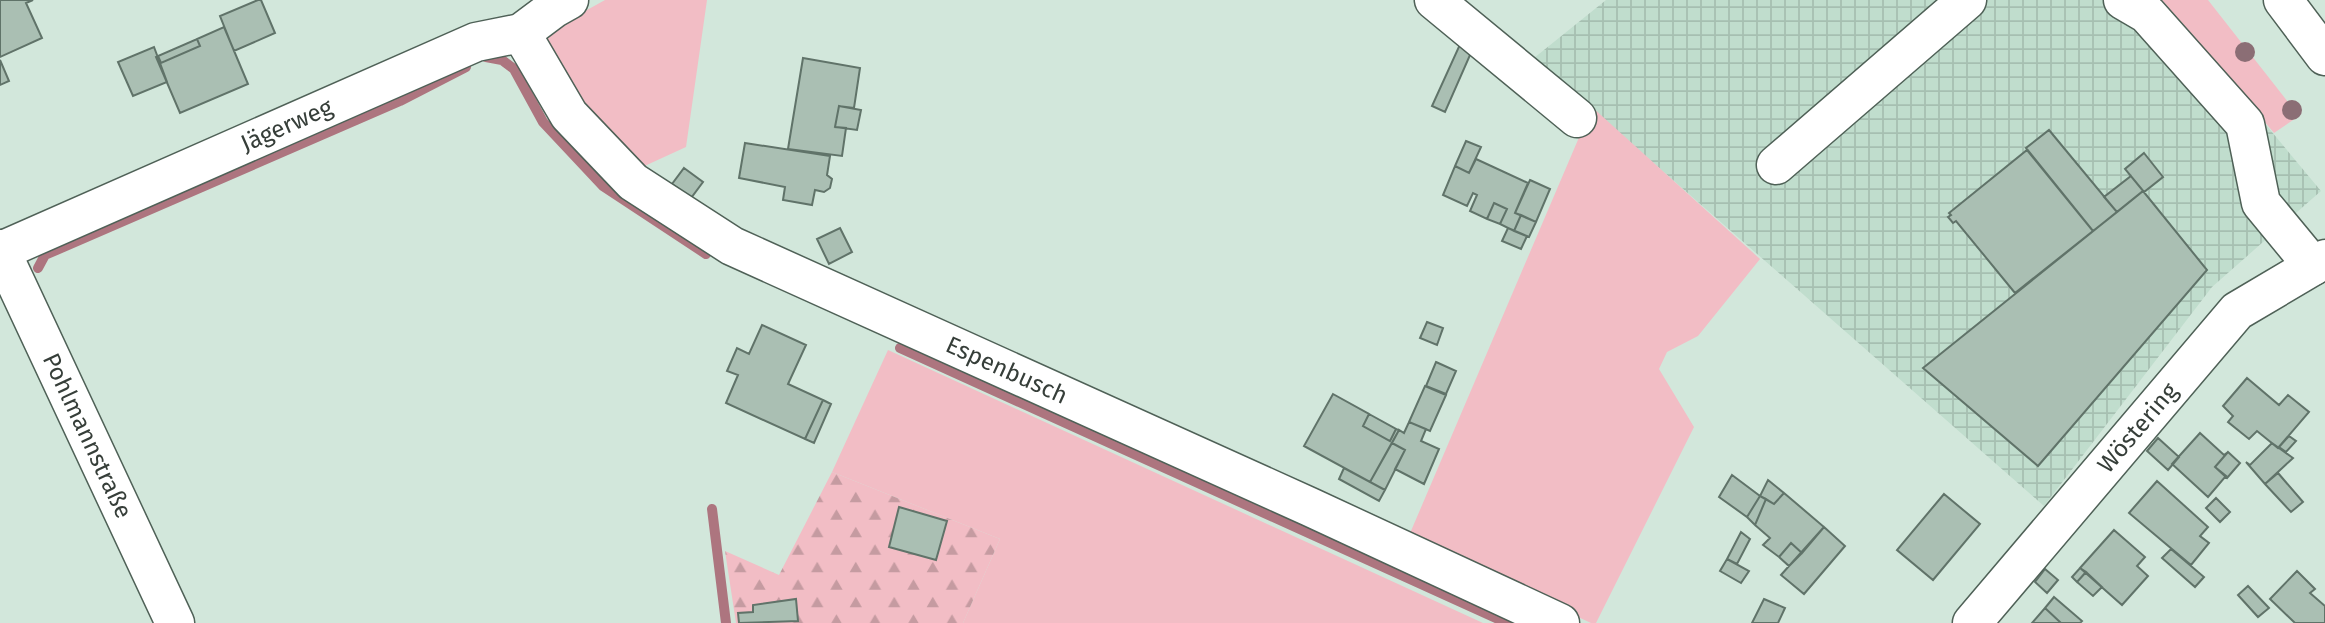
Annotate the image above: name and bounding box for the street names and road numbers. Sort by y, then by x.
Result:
street label: Jägerweg [236,93,337,158]
street label: Espenbusch [942,330,1072,410]
street label: Pohlmannstraße [37,349,138,523]
street label: Wöstering [2092,377,2184,478]

